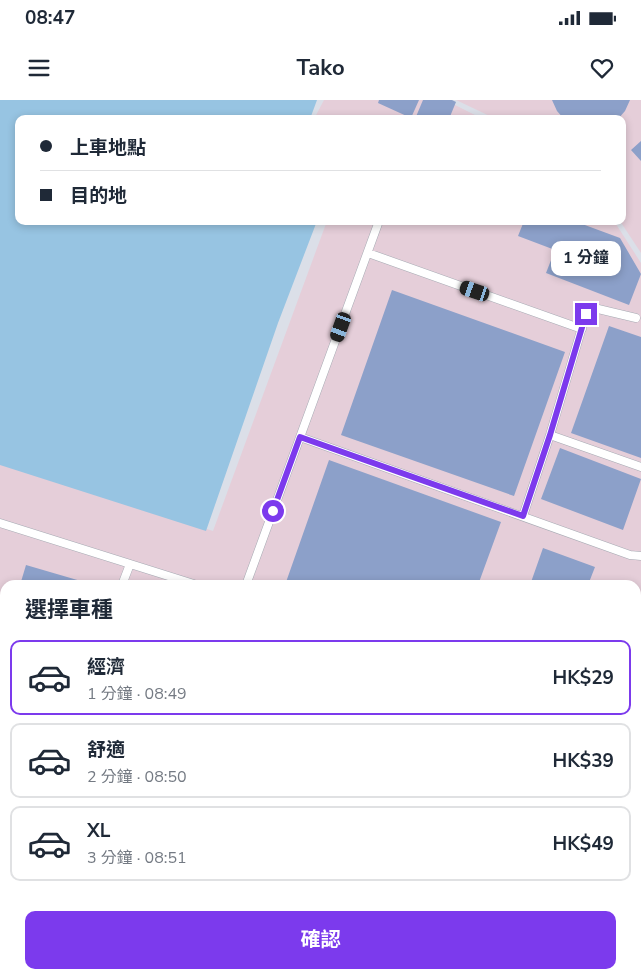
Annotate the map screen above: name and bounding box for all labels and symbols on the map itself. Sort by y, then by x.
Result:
callout: 1 分鐘 [551,242,621,276]
car [458,279,491,303]
route end [575,303,597,325]
car [328,310,353,344]
route start [262,500,284,522]

